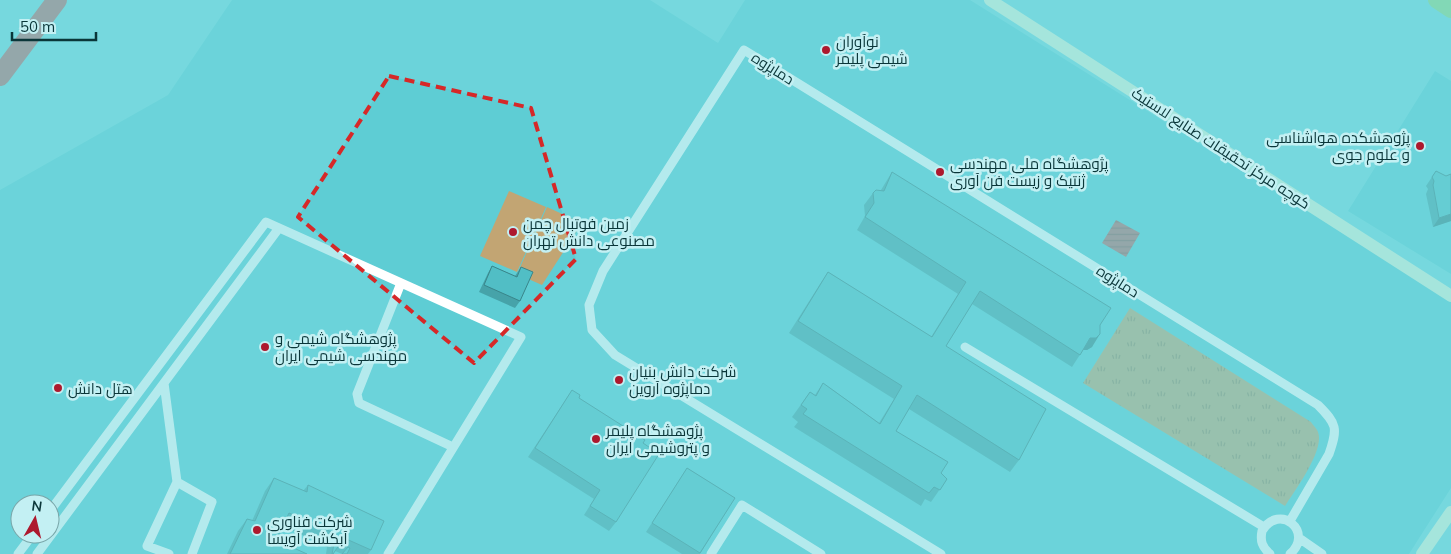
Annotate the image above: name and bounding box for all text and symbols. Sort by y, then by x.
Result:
scale bar [12,10,96,42]
text: 50 m [20,17,55,36]
place label: نوآوران شیمی پلیمر [835,32,908,69]
marker: نوآوران شیمی پلیمر [820,44,832,56]
street label: دماپژوه [748,48,798,89]
street label: کوچه مرکز تحقیقات صنایع لاستیک [1127,83,1314,215]
place label: پژوهشکده هواشناسی و علوم جوی [1266,128,1410,165]
marker: پژوهشکده هواشناسی و علوم جوی [1414,140,1426,152]
place label: پژوهشگاه ملی مهندسی ژنتیک و زیست فن آوری [950,154,1108,191]
marker: پژوهشگاه ملی مهندسی ژنتیک و زیست فن آوری [934,166,946,178]
place label: زمین فوتبال چمن مصنوعی دانش تهران [523,214,655,251]
marker: زمین فوتبال چمن مصنوعی دانش تهران [507,226,519,238]
street label: دماپژوه [1093,261,1143,302]
place label: پژوهشگاه شیمی و مهندسی شیمی ایران [275,329,407,366]
marker: پژوهشگاه شیمی و مهندسی شیمی ایران [259,341,271,353]
place label: شرکت دانش بنیان دماپژوه آروین [629,362,736,399]
marker: شرکت دانش بنیان دماپژوه آروین [613,374,625,386]
place label: هتل دانش [68,379,133,399]
marker: هتل دانش [52,382,64,394]
place label: پژوهشگاه پلیمر و پتروشیمی ایران [605,421,710,458]
marker: پژوهشگاه پلیمر و پتروشیمی ایران [590,433,602,445]
north arrow [10,494,60,544]
text: N [30,496,43,516]
place label: شرکت فناوری آبکشت آویسا [267,512,353,548]
marker: شرکت فناوری آبکشت آویسا [251,524,263,536]

